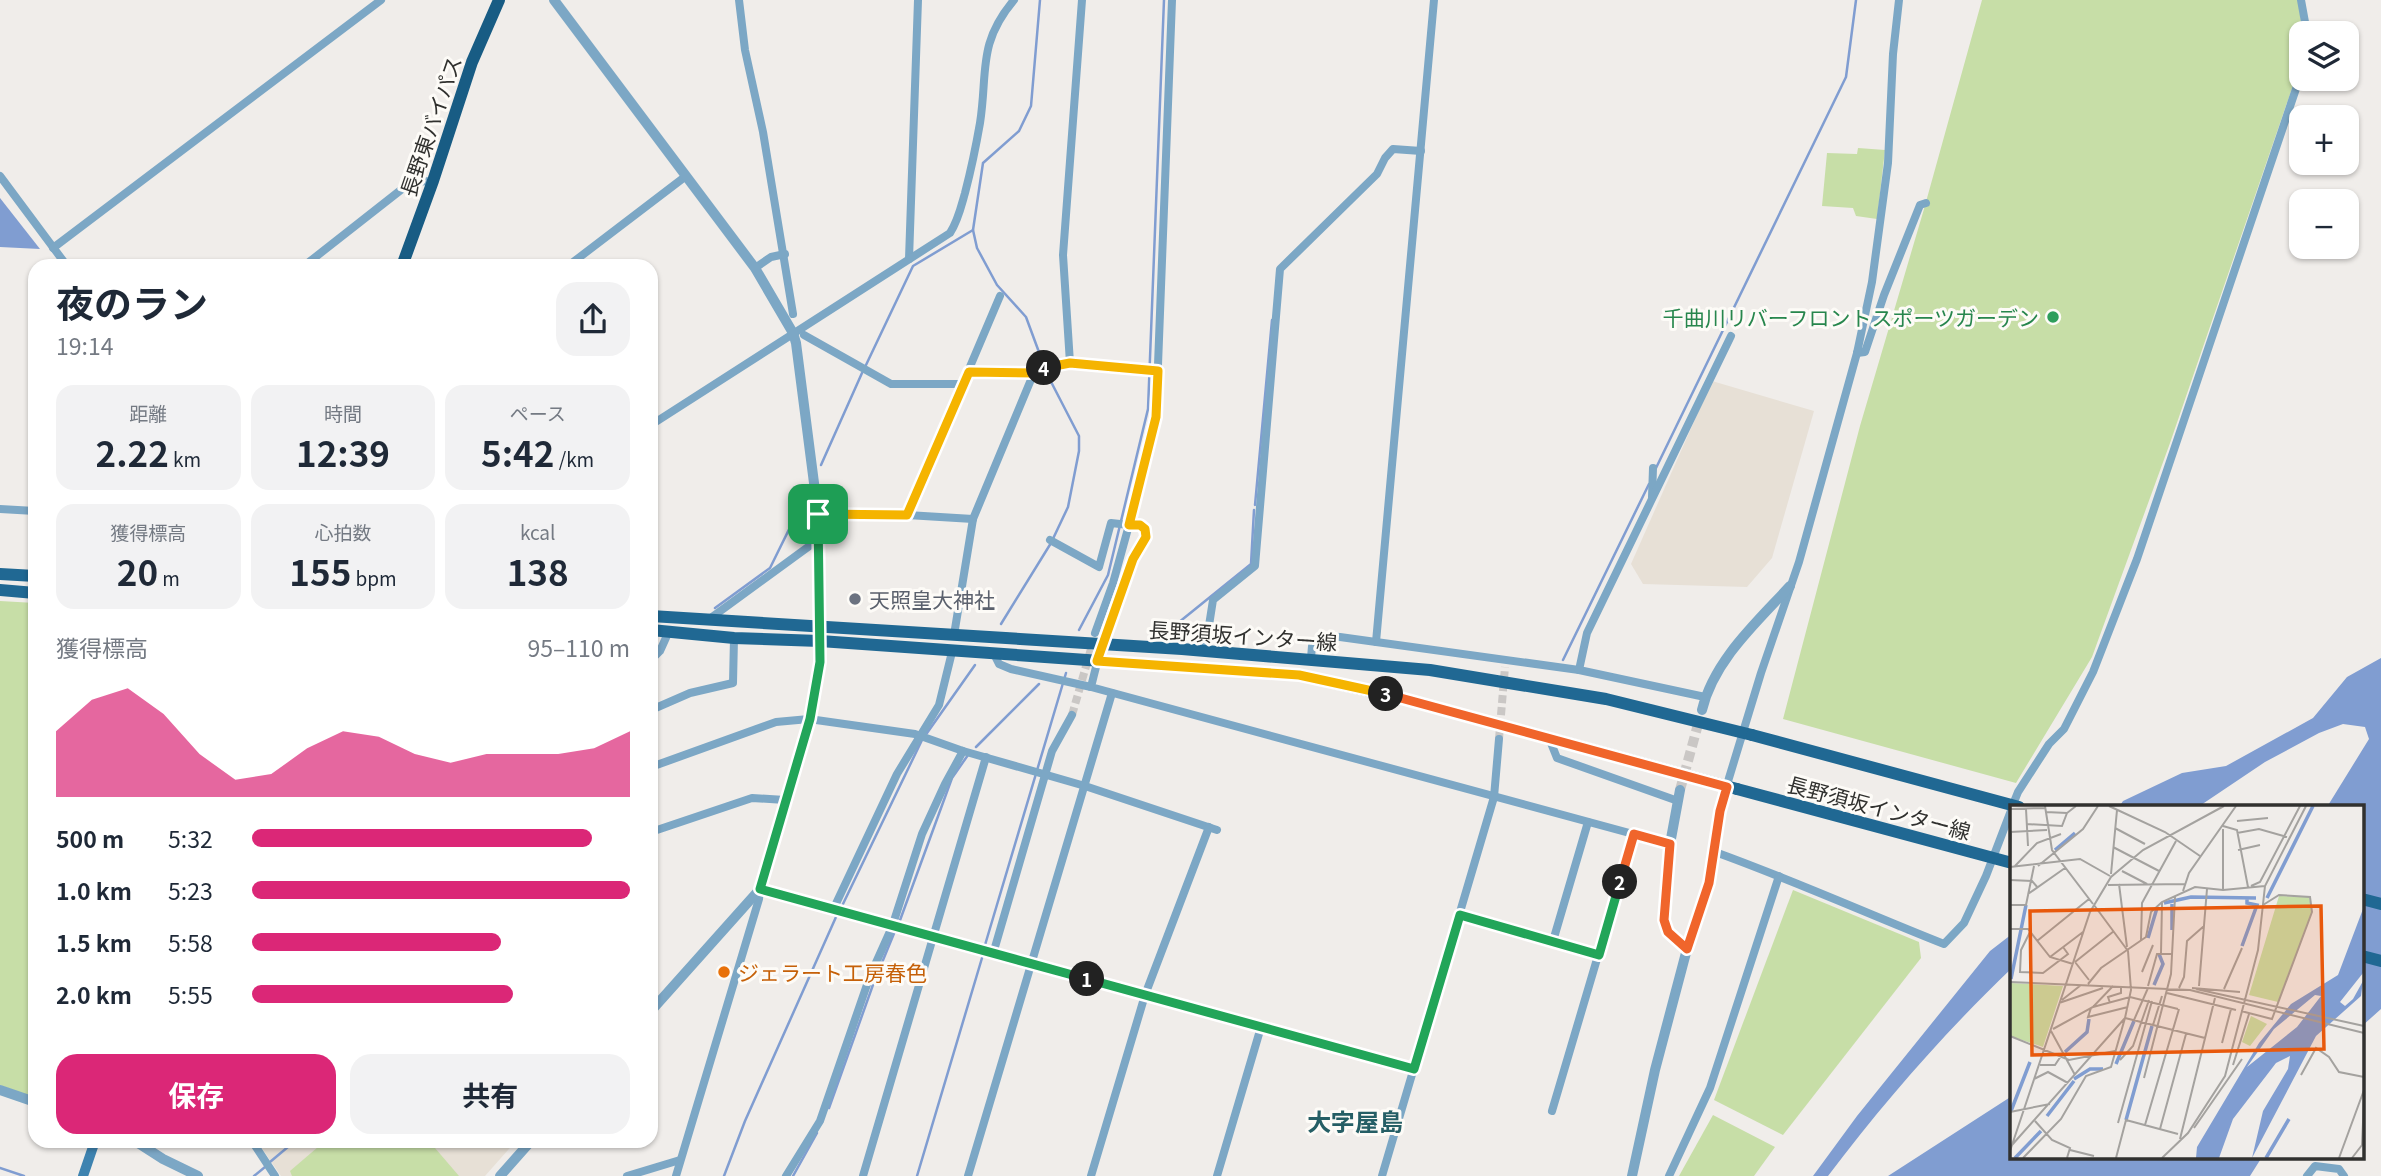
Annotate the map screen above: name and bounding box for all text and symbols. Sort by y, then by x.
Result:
map controls [2289,21,2359,259]
button: layers [2289,21,2359,91]
street label: 長野東バイパス [392,52,468,200]
button: + [2289,105,2359,175]
button: − [2289,189,2359,259]
text: 夜のラン [56,274,208,329]
button: share [556,282,630,356]
place label: 千曲川リバーフロントスポーツガーデン [1663,302,2039,332]
marker: 千曲川リバーフロントスポーツガーデン [2045,309,2061,325]
text: 19:14 [56,328,113,362]
pin: 4 [1026,350,1062,386]
text: 4 [1038,354,1049,381]
text: 距離 [129,399,167,426]
text: 時間 [324,399,362,426]
text: ペース [510,399,566,426]
text: 2.22 [95,426,169,477]
text: 12:39 [296,426,390,477]
text: 5:42 [481,426,554,477]
text: km [169,445,201,472]
text: /km [554,445,594,472]
pin [788,484,848,544]
icon: arrive [799,495,837,533]
text: 獲得標高 [110,518,186,545]
text: 心拍数 [314,518,372,545]
text: kcal [520,518,555,545]
text: 20 [117,545,158,596]
text: 155 [289,545,351,596]
text: 138 [507,545,569,596]
text: m [158,564,180,591]
text: bpm [351,564,397,591]
place label: 天照皇大神社 [869,584,995,614]
marker: 天照皇大神社 [847,591,863,607]
street label: 長野須坂インター線 [1148,613,1338,657]
text: 獲得標高 [56,630,148,664]
text: 95–110 m [527,630,630,664]
pin: 3 [1368,676,1404,712]
text: 3 [1380,680,1391,707]
street label: 長野須坂インター線 [1784,768,1974,846]
inset map [2010,805,2364,1158]
text: 500 m [56,821,124,855]
text: 5:32 [168,821,213,855]
pin: 2 [1602,864,1638,900]
text: 2 [1614,868,1625,895]
text: 1.0 km [56,873,132,907]
text: 5:23 [168,873,213,907]
text: 1.5 km [56,925,132,959]
text: 5:58 [168,925,213,959]
place label: ジェラート工房春色 [738,957,927,987]
pin: 1 [1070,962,1104,996]
marker: ジェラート工房春色 [716,964,732,980]
text: 1 [1081,965,1092,992]
text: 2.0 km [56,977,132,1011]
text: 5:55 [168,977,213,1011]
button: 保存 [56,1054,336,1134]
button: 共有 [350,1054,630,1134]
district label: 大字屋島 [1307,1103,1403,1138]

